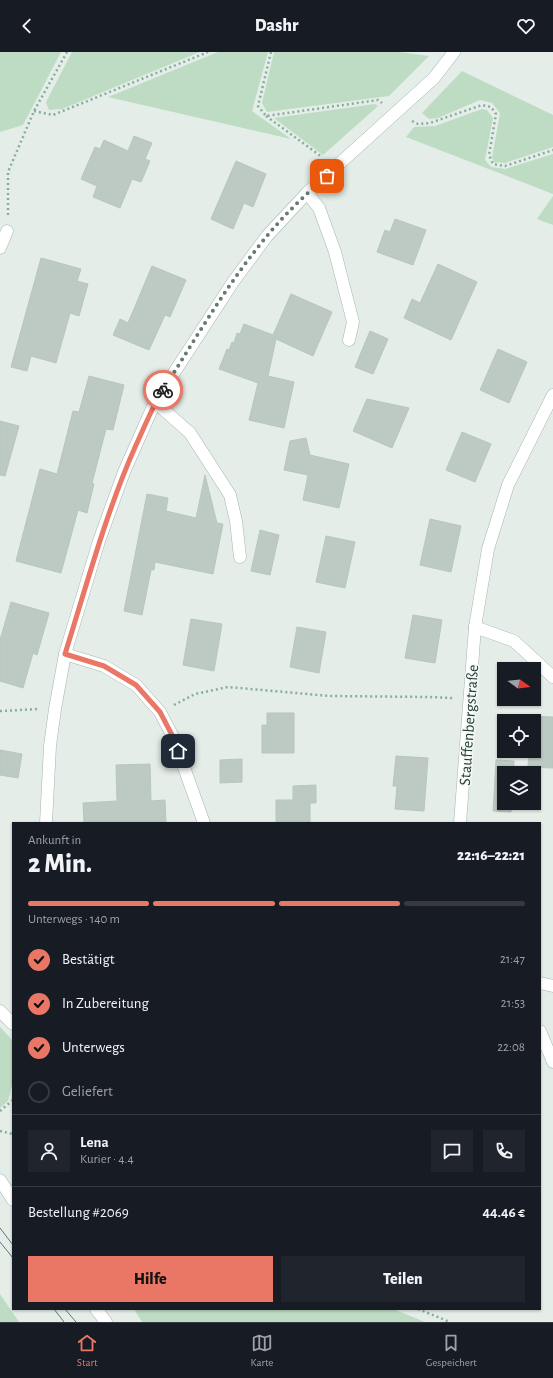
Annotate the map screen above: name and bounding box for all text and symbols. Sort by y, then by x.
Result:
icon: back [16,15,38,37]
icon: heart [515,15,537,37]
text: Dashr [255,17,298,35]
pin [310,159,344,193]
icon: bag [316,165,338,187]
courier [143,370,183,410]
icon: bike [152,379,174,401]
north arrow [497,662,541,706]
map controls [497,662,541,810]
street label: Stauffenbergstraße [457,664,481,786]
button: locate [497,714,541,758]
pin [161,734,195,768]
icon: home [167,740,189,762]
button: layers [497,766,541,810]
text: Ankunft in [28,834,81,847]
text: 22:16–22:21 [457,848,525,863]
text: 2 Min. [28,851,92,877]
text: Unterwegs · 140 m [28,913,120,926]
icon: check [28,949,50,971]
text: Bestätigt [62,952,115,967]
text: 21:47 [500,953,525,966]
icon: check [28,993,50,1015]
text: In Zubereitung [62,996,149,1011]
text: 21:53 [501,997,525,1010]
icon: check [28,1037,50,1059]
text: Unterwegs [62,1040,125,1055]
text: 22:08 [497,1041,525,1054]
text: Geliefert [62,1084,113,1099]
button: person [28,1130,70,1172]
button: chat [431,1130,473,1172]
button: phone [483,1130,525,1172]
text: Lena [80,1135,109,1150]
text: Kurier · 4.4 [80,1153,134,1166]
text: Bestellung #2069 [28,1205,129,1220]
text: 44.46 € [482,1205,525,1220]
button: Hilfe [28,1256,273,1302]
button: Teilen [281,1256,525,1302]
tab: Start [76,1332,98,1369]
tab: Karte [251,1332,273,1369]
tab: Gespeichert [426,1332,477,1369]

